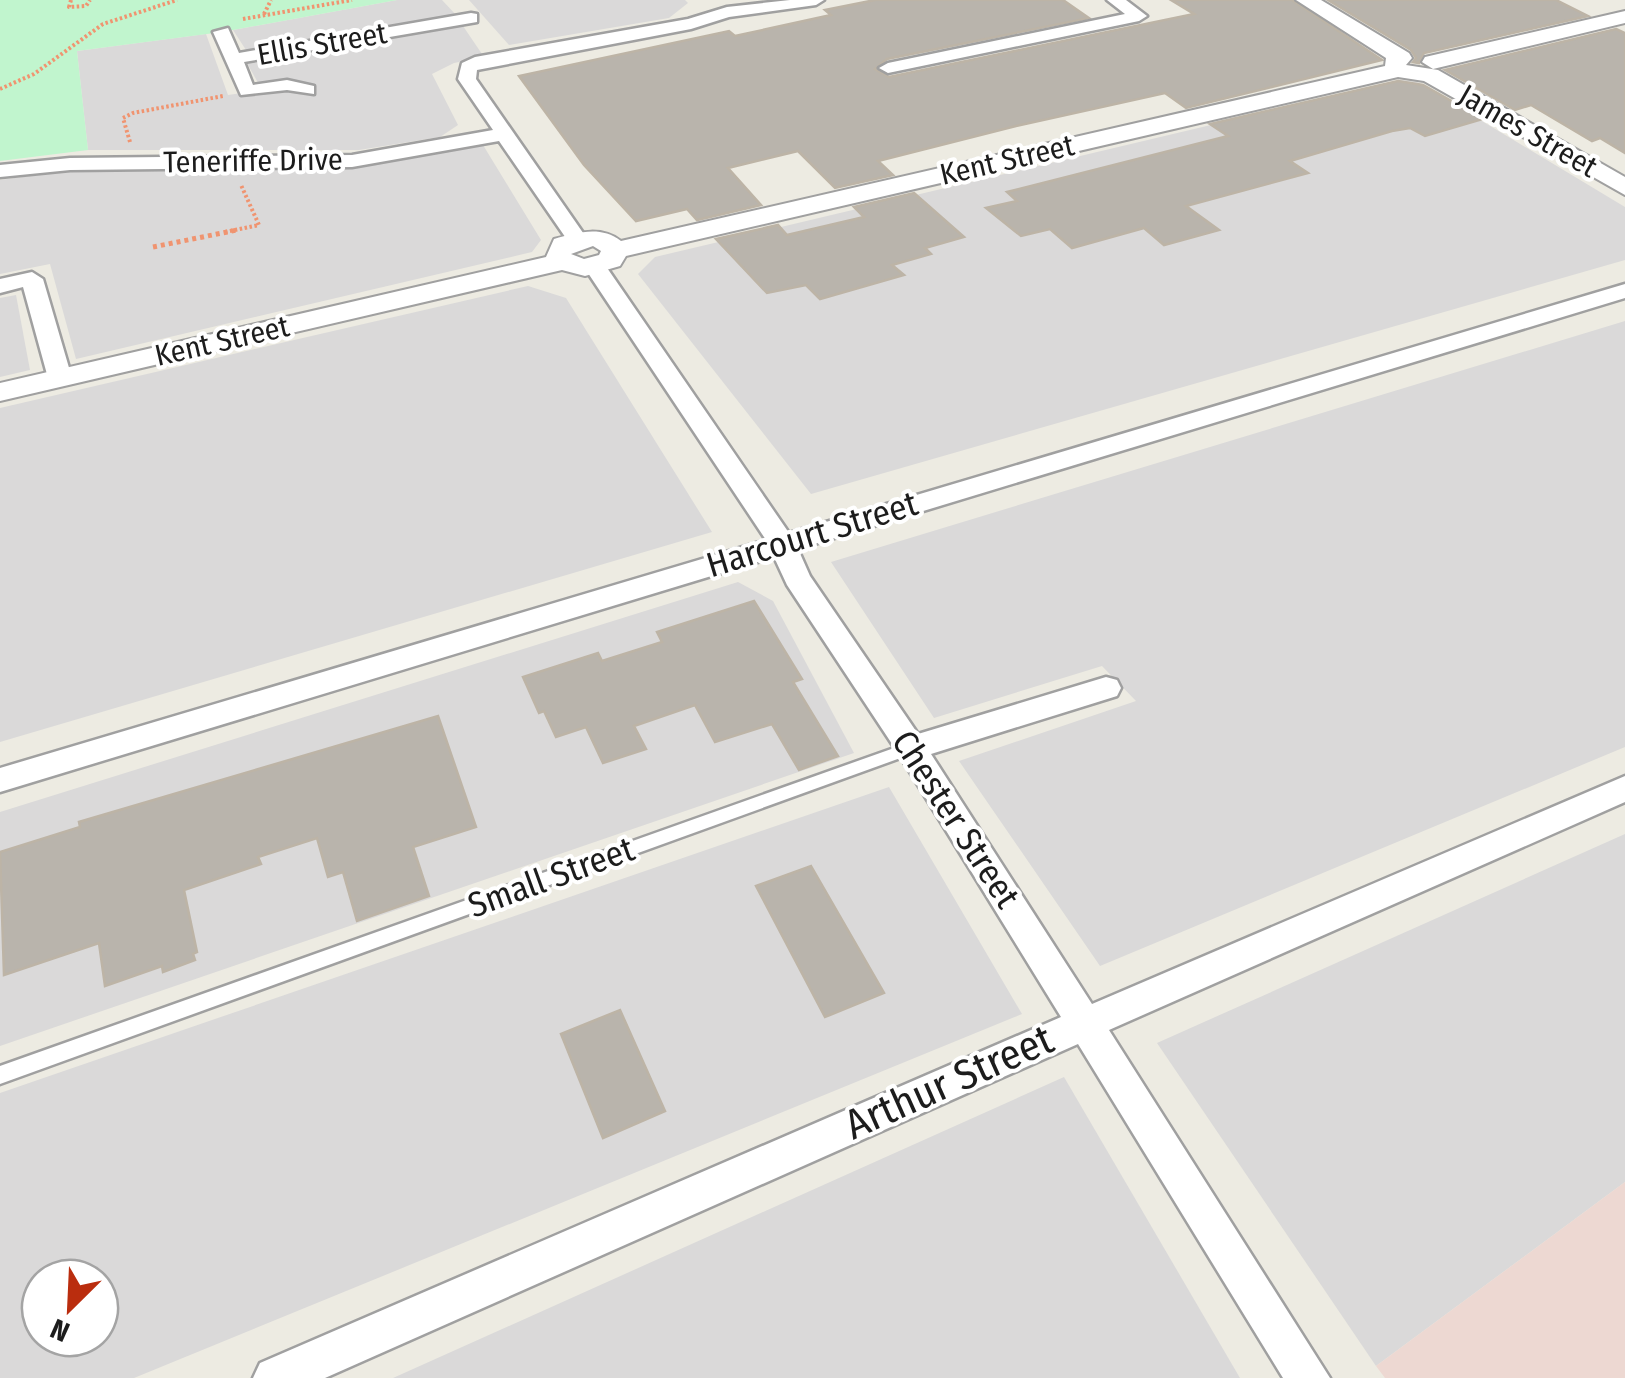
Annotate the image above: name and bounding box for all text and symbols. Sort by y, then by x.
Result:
street label: Ellis Street [254,15,390,73]
street label: James Street [1452,77,1604,185]
street label: Kent Street [936,127,1078,193]
street label: Teneriffe Drive [163,141,343,181]
street label: Kent Street [151,308,293,374]
street label: Harcourt Street [701,482,923,586]
street label: Chester Street [883,723,1029,916]
street label: Small Street [462,827,640,926]
street label: Arthur Street [837,1014,1061,1150]
north arrow [20,1258,120,1358]
text: N [46,1312,74,1349]

